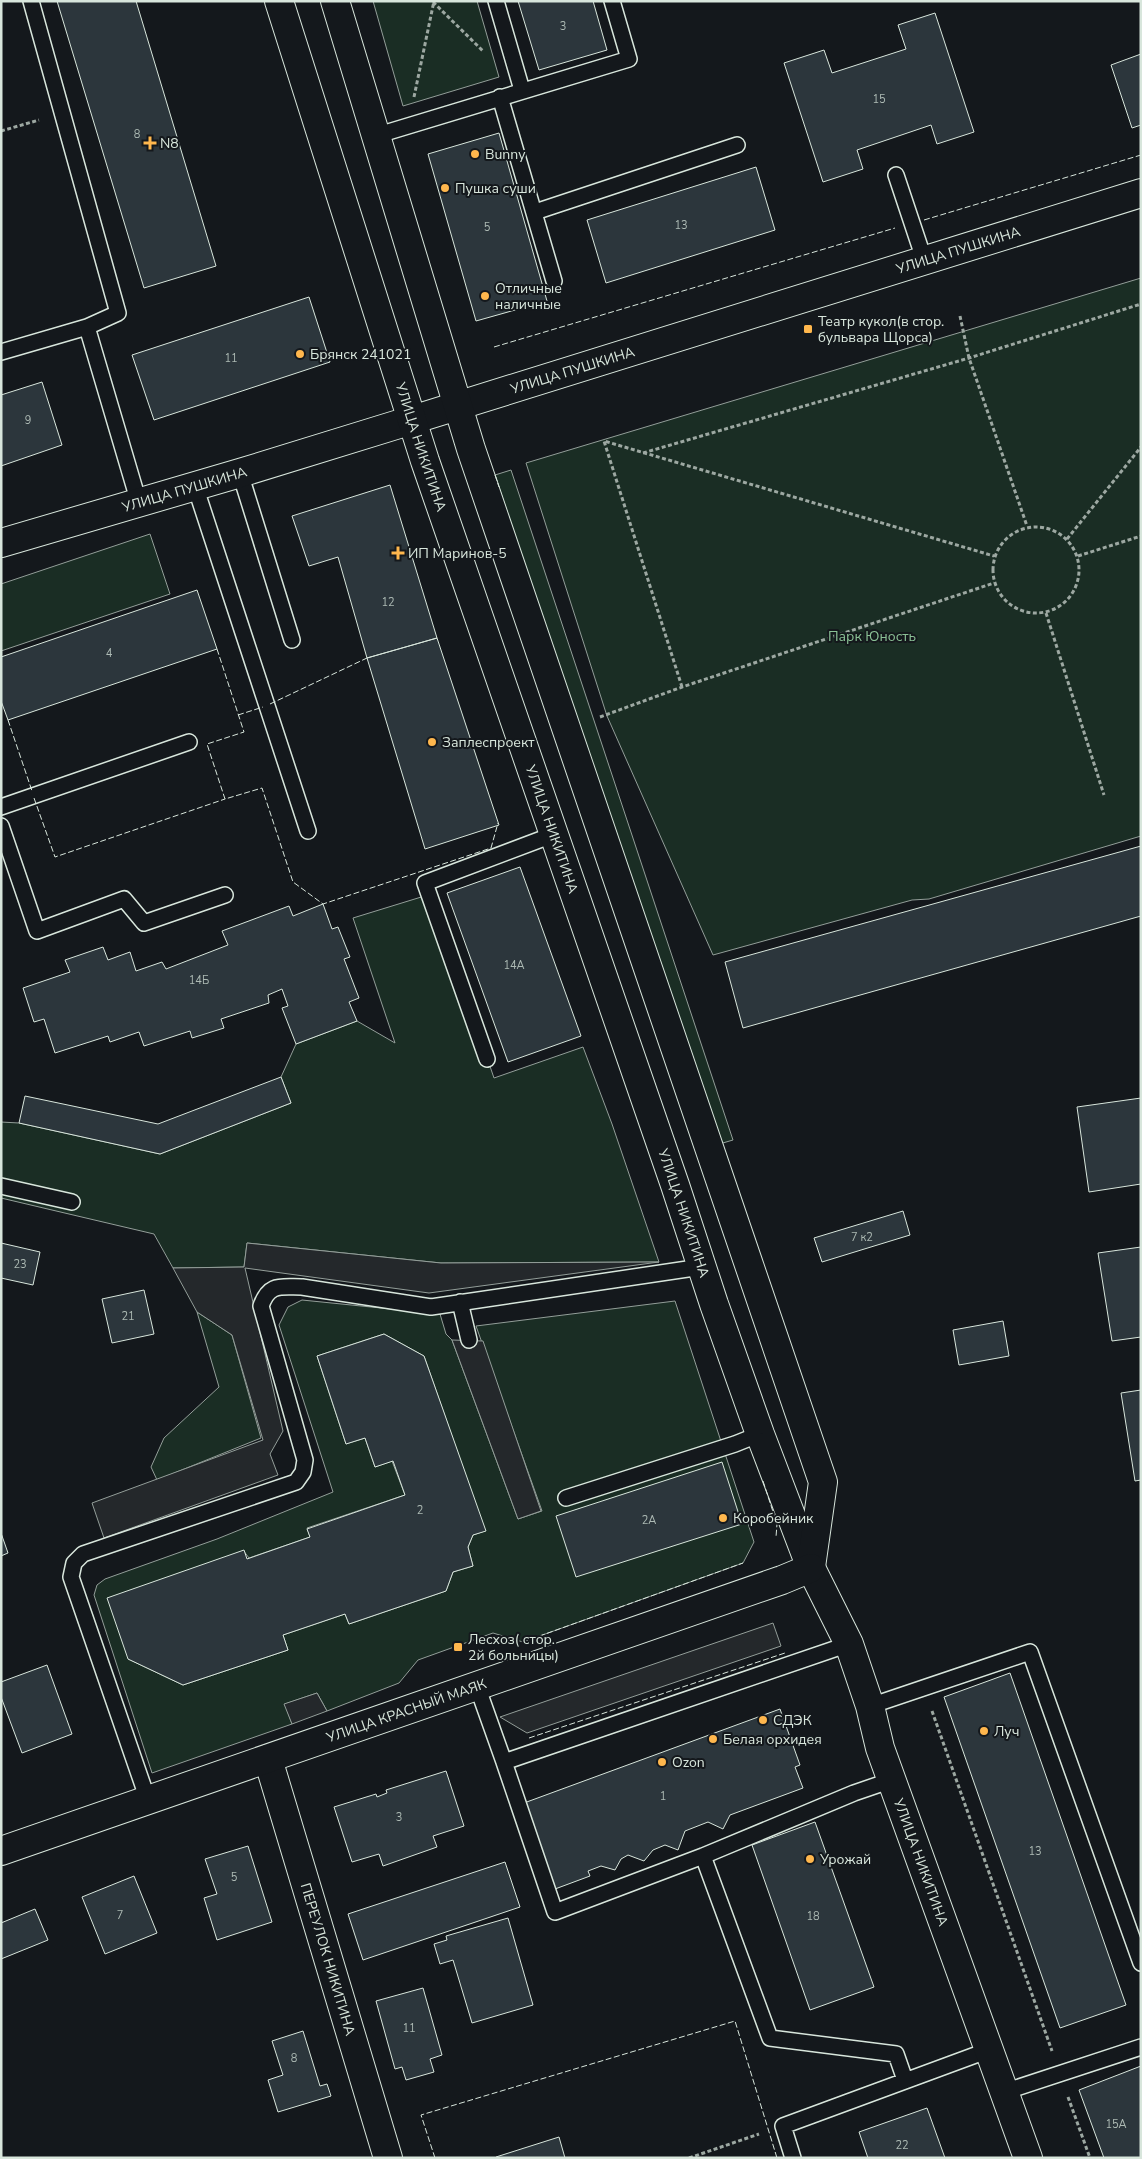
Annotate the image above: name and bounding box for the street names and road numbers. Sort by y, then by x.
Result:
street label: УЛИЦА ПУШКИНА [893,222,1023,279]
street label: УЛИЦА ПУШКИНА [507,342,637,399]
street label: УЛИЦА НИКИТИНА [391,379,451,514]
street label: УЛИЦА ПУШКИНА [119,462,249,517]
street label: УЛИЦА НИКИТИНА [521,761,583,896]
street label: УЛИЦА НИКИТИНА [653,1145,714,1280]
street label: УЛИЦА КРАСНЫЙ МАЯК [323,1674,489,1747]
street label: УЛИЦА НИКИТИНА [889,1795,953,1929]
street label: ПЕРЕУЛОК НИКИТИНА [296,1880,360,2038]

